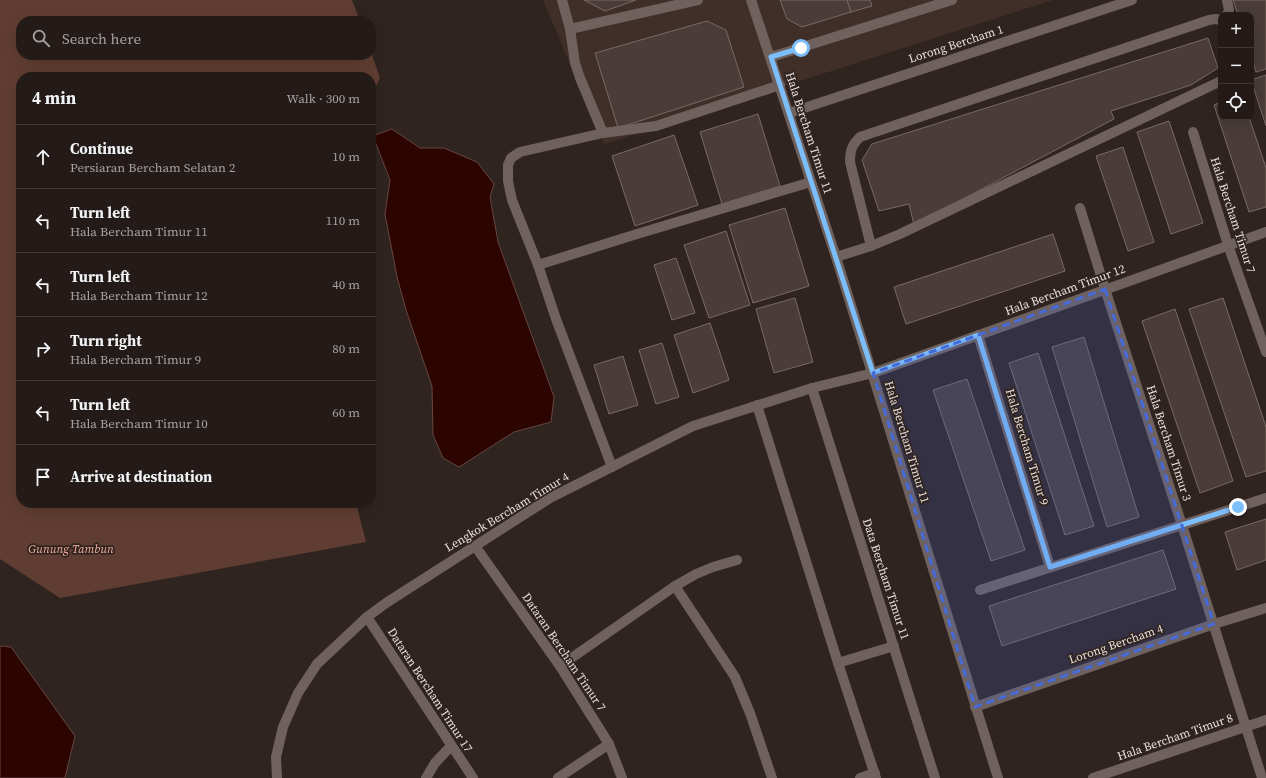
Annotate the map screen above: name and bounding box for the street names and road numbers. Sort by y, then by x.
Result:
street label: Lorong Bercham 1 [907,21,1005,67]
street label: Hala Bercham Timur 11 [782,70,836,196]
street label: Hala Bercham Timur 7 [1207,155,1259,275]
street label: Hala Bercham Timur 12 [1003,261,1127,319]
street label: Hala Bercham Timur 11 [881,379,933,505]
street label: Hala Bercham Timur 3 [1143,383,1195,503]
street label: Hala Bercham Timur 9 [1002,387,1052,507]
street label: Lengkok Bercham Timur 4 [442,469,572,555]
street label: Data Bercham Timur 11 [859,516,913,642]
street label: Dataran Bercham Timur 7 [518,590,610,714]
street label: Lorong Bercham 4 [1067,620,1165,668]
street label: Dataran Bercham Timur 17 [384,625,476,755]
street label: Hala Bercham Timur 8 [1115,710,1235,764]

